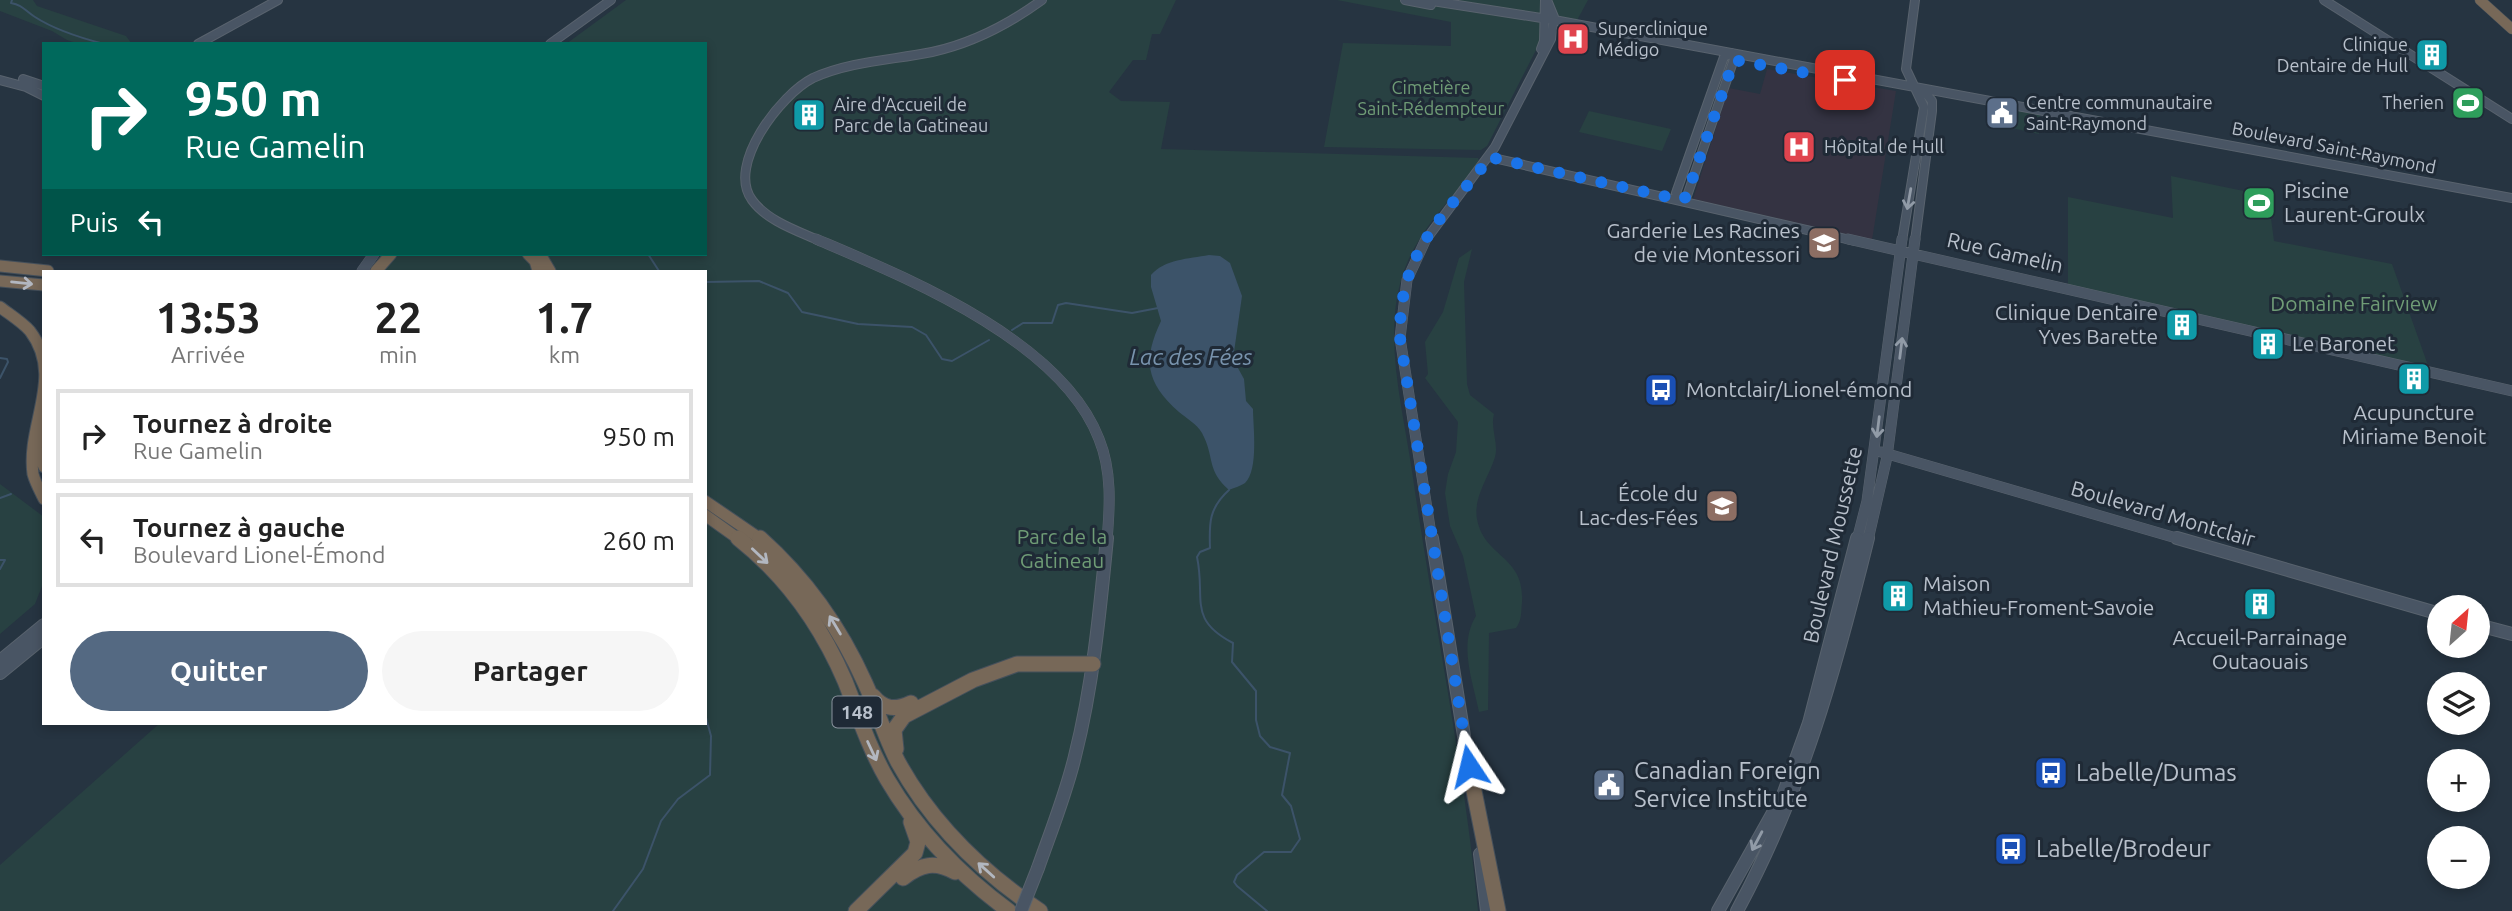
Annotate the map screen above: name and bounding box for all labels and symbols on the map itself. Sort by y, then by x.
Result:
place label: Superclinique Médigo [1598,18,1708,59]
hospital icon: Superclinique Médigo [1554,20,1592,58]
place label: Clinique Dentaire de Hull [2277,34,2408,75]
building icon: Clinique Dentaire de Hull [2413,36,2451,74]
pin [1815,50,1875,110]
park label: Cimetière Saint-Rédempteur [1358,77,1505,118]
sports icon: Therien [2449,84,2487,122]
place label: Centre communautaire Saint-Raymond [2026,92,2213,133]
place label: Therien [2382,92,2444,112]
place label: Aire d'Accueil de Parc de la Gatineau [834,94,988,135]
public building icon: Centre communautaire Saint-Raymond [1983,94,2021,132]
building icon: Aire d'Accueil de Parc de la Gatineau [790,96,828,134]
street label: Boulevard Saint-Raymond [2230,117,2438,177]
hospital icon: Hôpital de Hull [1780,128,1818,166]
place label: Hôpital de Hull [1824,136,1944,156]
place label: Piscine Laurent-Groulx [2284,178,2426,226]
sports icon: Piscine Laurent-Groulx [2240,184,2278,222]
one-way arrow [1902,187,1915,210]
place label: Garderie Les Racines de vie Montessori [1606,218,1800,266]
school or university icon: Garderie Les Racines de vie Montessori [1805,224,1843,262]
street label: Rue Gamelin [1945,227,2066,277]
one-way arrow [10,277,33,290]
park label: Domaine Fairview [2270,291,2438,315]
place label: Clinique Dentaire Yves Barette [1995,300,2158,348]
building icon: Clinique Dentaire Yves Barette [2163,306,2201,344]
building icon: Le Baronet [2249,325,2287,363]
place label: Le Baronet [2292,331,2395,355]
one-way arrow [1895,337,1908,360]
water label: Lac des Fées [1130,344,1253,369]
building icon: Acupuncture Miriame Benoit [2395,360,2433,398]
bus stop icon: Montclair/Lionel-émond [1642,371,1680,409]
place label: Montclair/Lionel-émond [1686,377,1912,401]
place label: Acupuncture Miriame Benoit [2342,400,2486,448]
one-way arrow [1872,415,1885,438]
street label: Boulevard Moussette [1798,444,1866,645]
street label: Boulevard Montclair [2068,475,2258,551]
place label: École du Lac-des-Fées [1579,481,1698,529]
school or university icon: École du Lac-des-Fées [1703,487,1741,525]
park label: Parc de la Gatineau [1017,524,1107,572]
one-way arrow [751,548,769,564]
place label: Maison Mathieu-Froment-Savoie [1923,571,2154,619]
building icon: Maison Mathieu-Froment-Savoie [1879,577,1917,615]
building icon: Accueil-Parrainage Outaouais [2241,585,2279,623]
north arrow [2427,595,2490,658]
one-way arrow [828,615,842,635]
place label: Accueil-Parrainage Outaouais [2173,625,2347,673]
road number: 148 [832,696,882,727]
position arrow [1432,729,1506,803]
one-way arrow [866,740,880,761]
bus stop icon: Labelle/Dumas [2032,754,2070,792]
place label: Canadian Foreign Service Institute [1634,757,1821,812]
place label: Labelle/Dumas [2076,759,2237,786]
public building icon: Canadian Foreign Service Institute [1590,766,1628,804]
one-way arrow [1750,830,1764,851]
bus stop icon: Labelle/Brodeur [1992,830,2030,868]
place label: Labelle/Brodeur [2036,835,2211,862]
one-way arrow [977,862,995,878]

